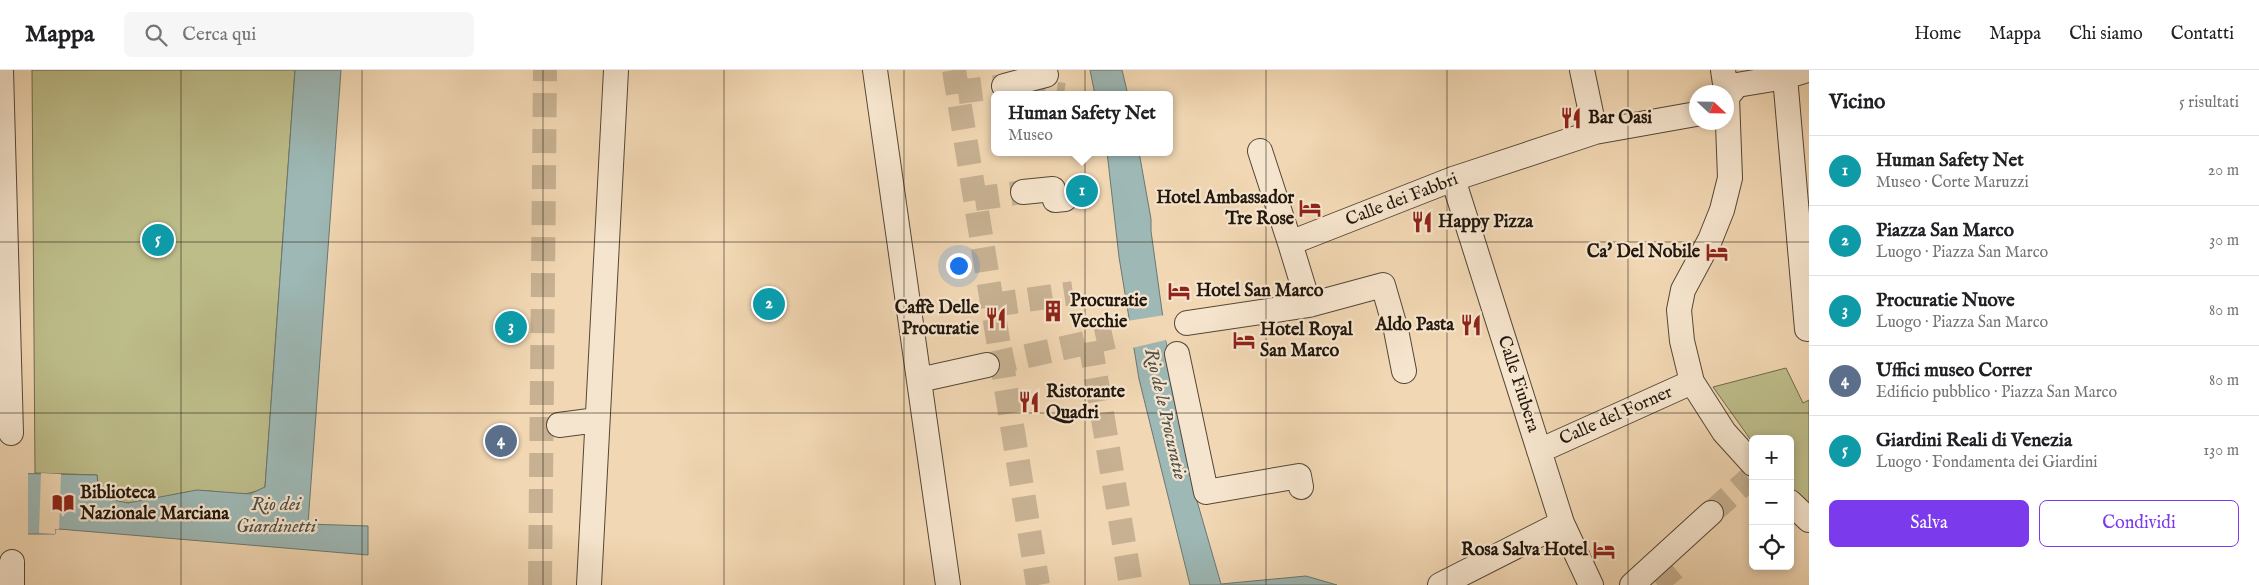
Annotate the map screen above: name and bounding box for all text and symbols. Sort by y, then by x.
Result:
search box [124,12,474,57]
text: Mappa [25,19,94,50]
icon: search [142,21,170,49]
text: Cerca qui [182,23,256,47]
text: Home [1914,23,1961,46]
text: Mappa [1989,23,2041,46]
text: Chi siamo [2069,23,2143,46]
text: Contatti [2171,23,2234,46]
north arrow [1689,85,1734,130]
text: Vicino [1829,89,1885,116]
popup [991,91,1173,156]
text: 5 risultati [2179,93,2239,113]
text: Human Safety Net [1008,102,1156,126]
restaurant icon: Bar Oasi [1558,105,1584,131]
place label: Bar Oasi [1588,107,1652,130]
text: Museo [1008,126,1053,146]
text: Human Safety Net [1876,149,2024,173]
text: 1 [1842,161,1848,181]
text: 20 m [2208,161,2239,181]
street label: Calle dei Fabbri [1342,168,1462,232]
pin: 1 [1066,172,1098,210]
text: Museo · Corte Maruzzi [1876,173,2029,193]
place label: Hotel Ambassador Tre Rose [1156,187,1295,231]
hotel icon: Hotel Ambassador Tre Rose [1297,195,1323,221]
restaurant icon: Happy Pizza [1409,209,1435,235]
place label: Happy Pizza [1438,211,1534,234]
text: Piazza San Marco [1876,219,2014,243]
pin: 5 [142,221,174,259]
text: 2 [1841,231,1849,251]
text: 30 m [2209,231,2239,251]
hotel icon: Ca' Del Nobile [1704,239,1730,265]
place label: Ca' Del Nobile [1587,241,1701,264]
text: Luogo · Piazza San Marco [1876,243,2048,263]
your location [946,253,972,279]
hotel icon: Hotel San Marco [1166,278,1192,304]
place label: Hotel San Marco [1196,280,1324,303]
pin: 2 [753,285,785,323]
text: Procuratie Nuove [1876,289,2015,313]
place label: Procuratie Vecchie [1069,290,1148,334]
place label: Caffè Delle Procuratie [895,297,980,341]
building icon: Procuratie Vecchie [1040,298,1066,324]
text: 3 [1842,301,1848,321]
text: 80 m [2209,301,2239,321]
restaurant icon: Caffè Delle Procuratie [983,305,1009,331]
pin: 3 [495,308,527,346]
restaurant icon: Aldo Pasta [1458,312,1484,338]
text: Luogo · Piazza San Marco [1876,313,2048,333]
place label: Aldo Pasta [1374,314,1455,337]
place label: Hotel Royal San Marco [1260,319,1354,363]
hotel icon: Hotel Royal San Marco [1231,327,1257,353]
street label: Calle Fiubera [1492,333,1545,435]
water label: Rio de le Procuratie [1138,346,1192,483]
text: Uffici museo Correr [1876,359,2032,383]
text: 4 [1841,371,1849,391]
text: 80 m [2209,371,2239,391]
place label: Ristorante Quadri [1046,381,1126,425]
street label: Calle del Forner [1556,381,1676,451]
text: Edificio pubblico · Piazza San Marco [1876,383,2117,403]
restaurant icon: Ristorante Quadri [1016,389,1042,415]
pin: 4 [485,422,517,460]
text: Giardini Reali di Venezia [1876,429,2072,453]
map controls [1749,435,1794,570]
button: + [1749,435,1794,480]
text: 5 [1842,441,1848,461]
text: 130 m [2203,441,2239,461]
text: Luogo · Fondamenta dei Giardini [1876,453,2098,473]
button: − [1749,480,1794,525]
place label: Biblioteca Nazionale Marciana [79,482,230,526]
library icon: Biblioteca Nazionale Marciana [50,490,76,516]
water label: Rio dei Giardinetti [236,493,318,539]
button: Salva [1829,500,2029,547]
button: Condividi [2039,500,2239,547]
button: locate [1749,525,1794,570]
hotel icon: Rosa Salva Hotel [1591,537,1617,563]
place label: Rosa Salva Hotel [1461,539,1589,562]

